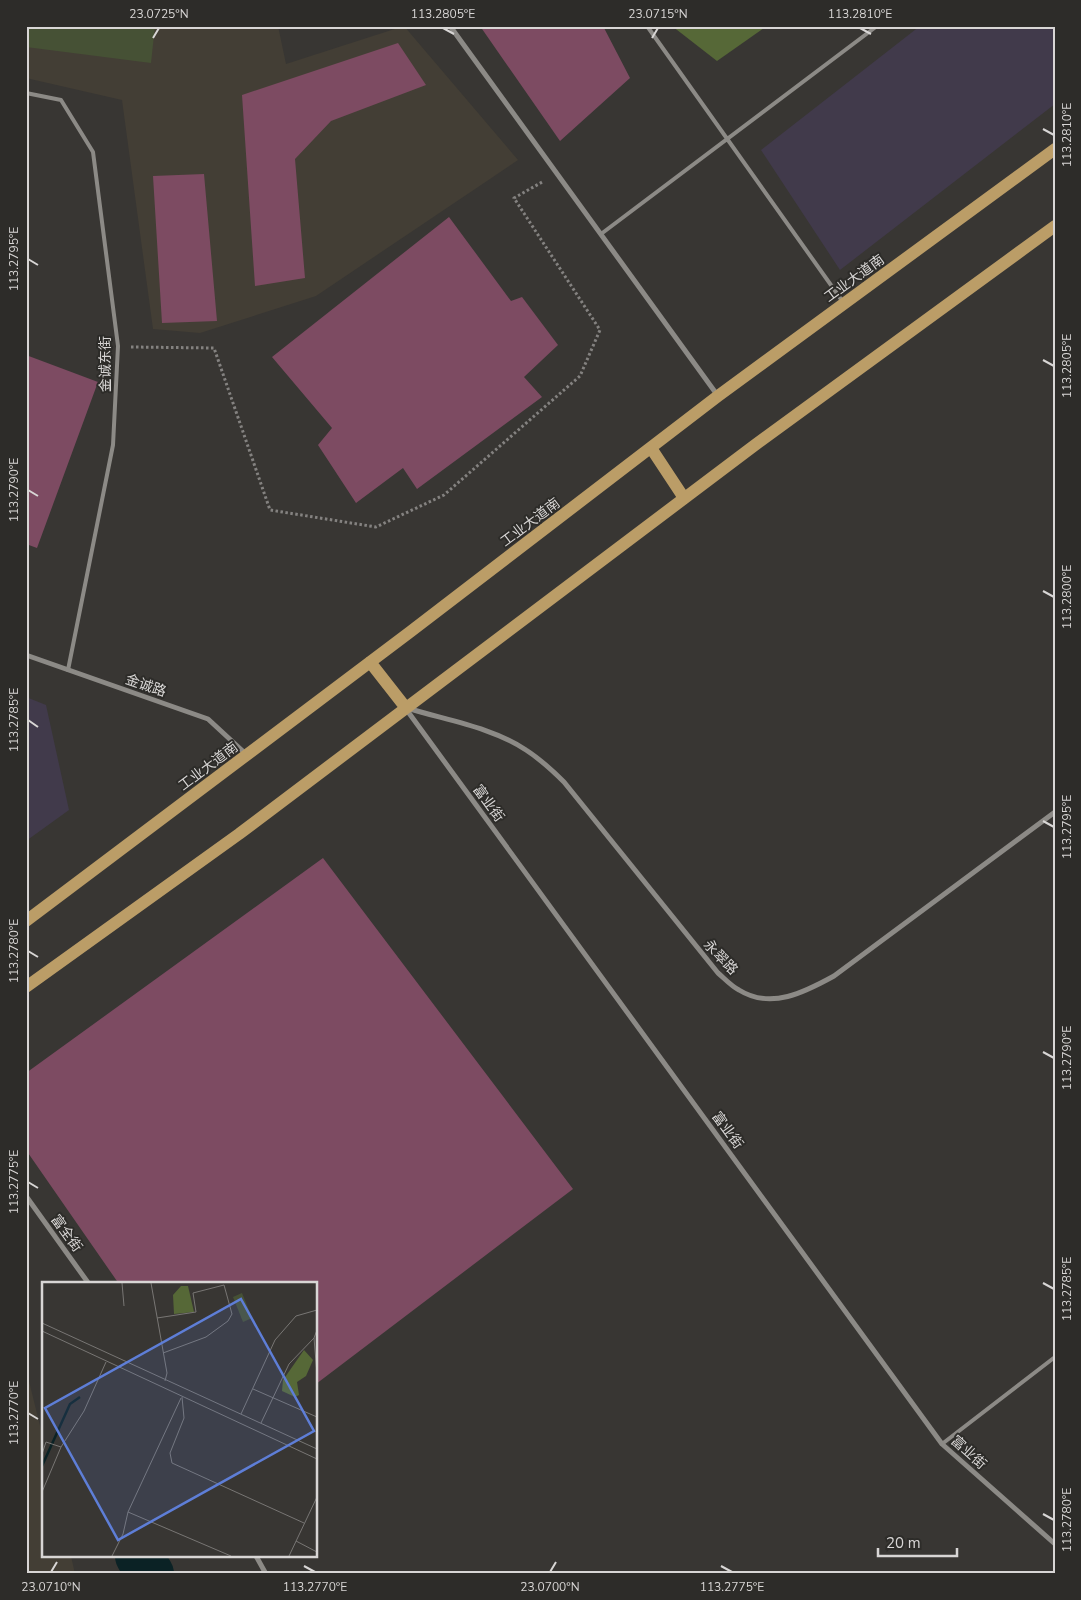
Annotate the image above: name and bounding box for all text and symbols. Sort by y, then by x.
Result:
text: 23.0725°N [129,6,189,22]
text: 113.2805°E [411,6,475,22]
text: 23.0715°N [628,6,688,22]
text: 113.2810°E [828,6,892,22]
text: 113.2810°E [1059,103,1075,167]
text: 113.2795°E [6,227,22,291]
street label: 工业大道南 [820,250,888,307]
text: 113.2805°E [1059,334,1075,398]
street label: 金诚东街 [96,336,115,392]
text: 113.2790°E [6,458,22,522]
street label: 工业大道南 [497,494,564,551]
text: 113.2800°E [1059,565,1075,629]
street label: 金诚路 [123,670,169,701]
text: 113.2785°E [6,688,22,752]
street label: 工业大道南 [175,738,242,795]
street label: 富业街 [469,781,509,826]
text: 113.2795°E [1059,795,1075,859]
text: 113.2780°E [6,919,22,983]
street label: 永翠路 [699,936,742,979]
text: 113.2790°E [1059,1026,1075,1090]
street label: 富业街 [708,1108,748,1153]
text: 113.2775°E [6,1150,22,1214]
street label: 富全街 [47,1211,87,1256]
text: 113.2785°E [1059,1257,1075,1321]
inset map [42,1282,318,1558]
text: 113.2770°E [6,1381,22,1445]
street label: 富业街 [947,1431,991,1473]
text: 113.2780°E [1059,1488,1075,1552]
scale bar [878,1525,957,1557]
text: 20 m [886,1533,921,1553]
text: 23.0710°N [21,1579,81,1595]
text: 113.2770°E [283,1579,347,1595]
text: 23.0700°N [520,1579,580,1595]
text: 113.2775°E [700,1579,764,1595]

